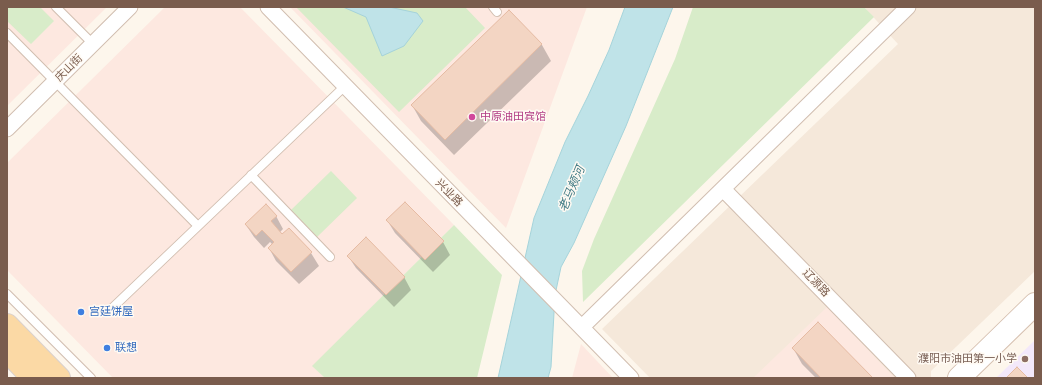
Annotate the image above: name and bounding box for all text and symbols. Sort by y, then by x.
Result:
street label: 庆山街 [53,52,85,84]
place label: 中原油田宾馆 [480,110,546,124]
marker: 中原油田宾馆 [467,112,477,122]
water label: 老马颊河 [556,164,588,214]
street label: 兴业路 [433,177,465,209]
street label: 辽源路 [800,267,832,299]
place label: 宫廷饼屋 [89,305,133,319]
marker: 宫廷饼屋 [76,307,86,317]
place label: 联想 [115,341,137,355]
marker: 联想 [102,343,112,353]
place label: 濮阳市油田第一小学 [918,352,1017,366]
marker: 濮阳市油田第一小学 [1020,354,1030,364]

